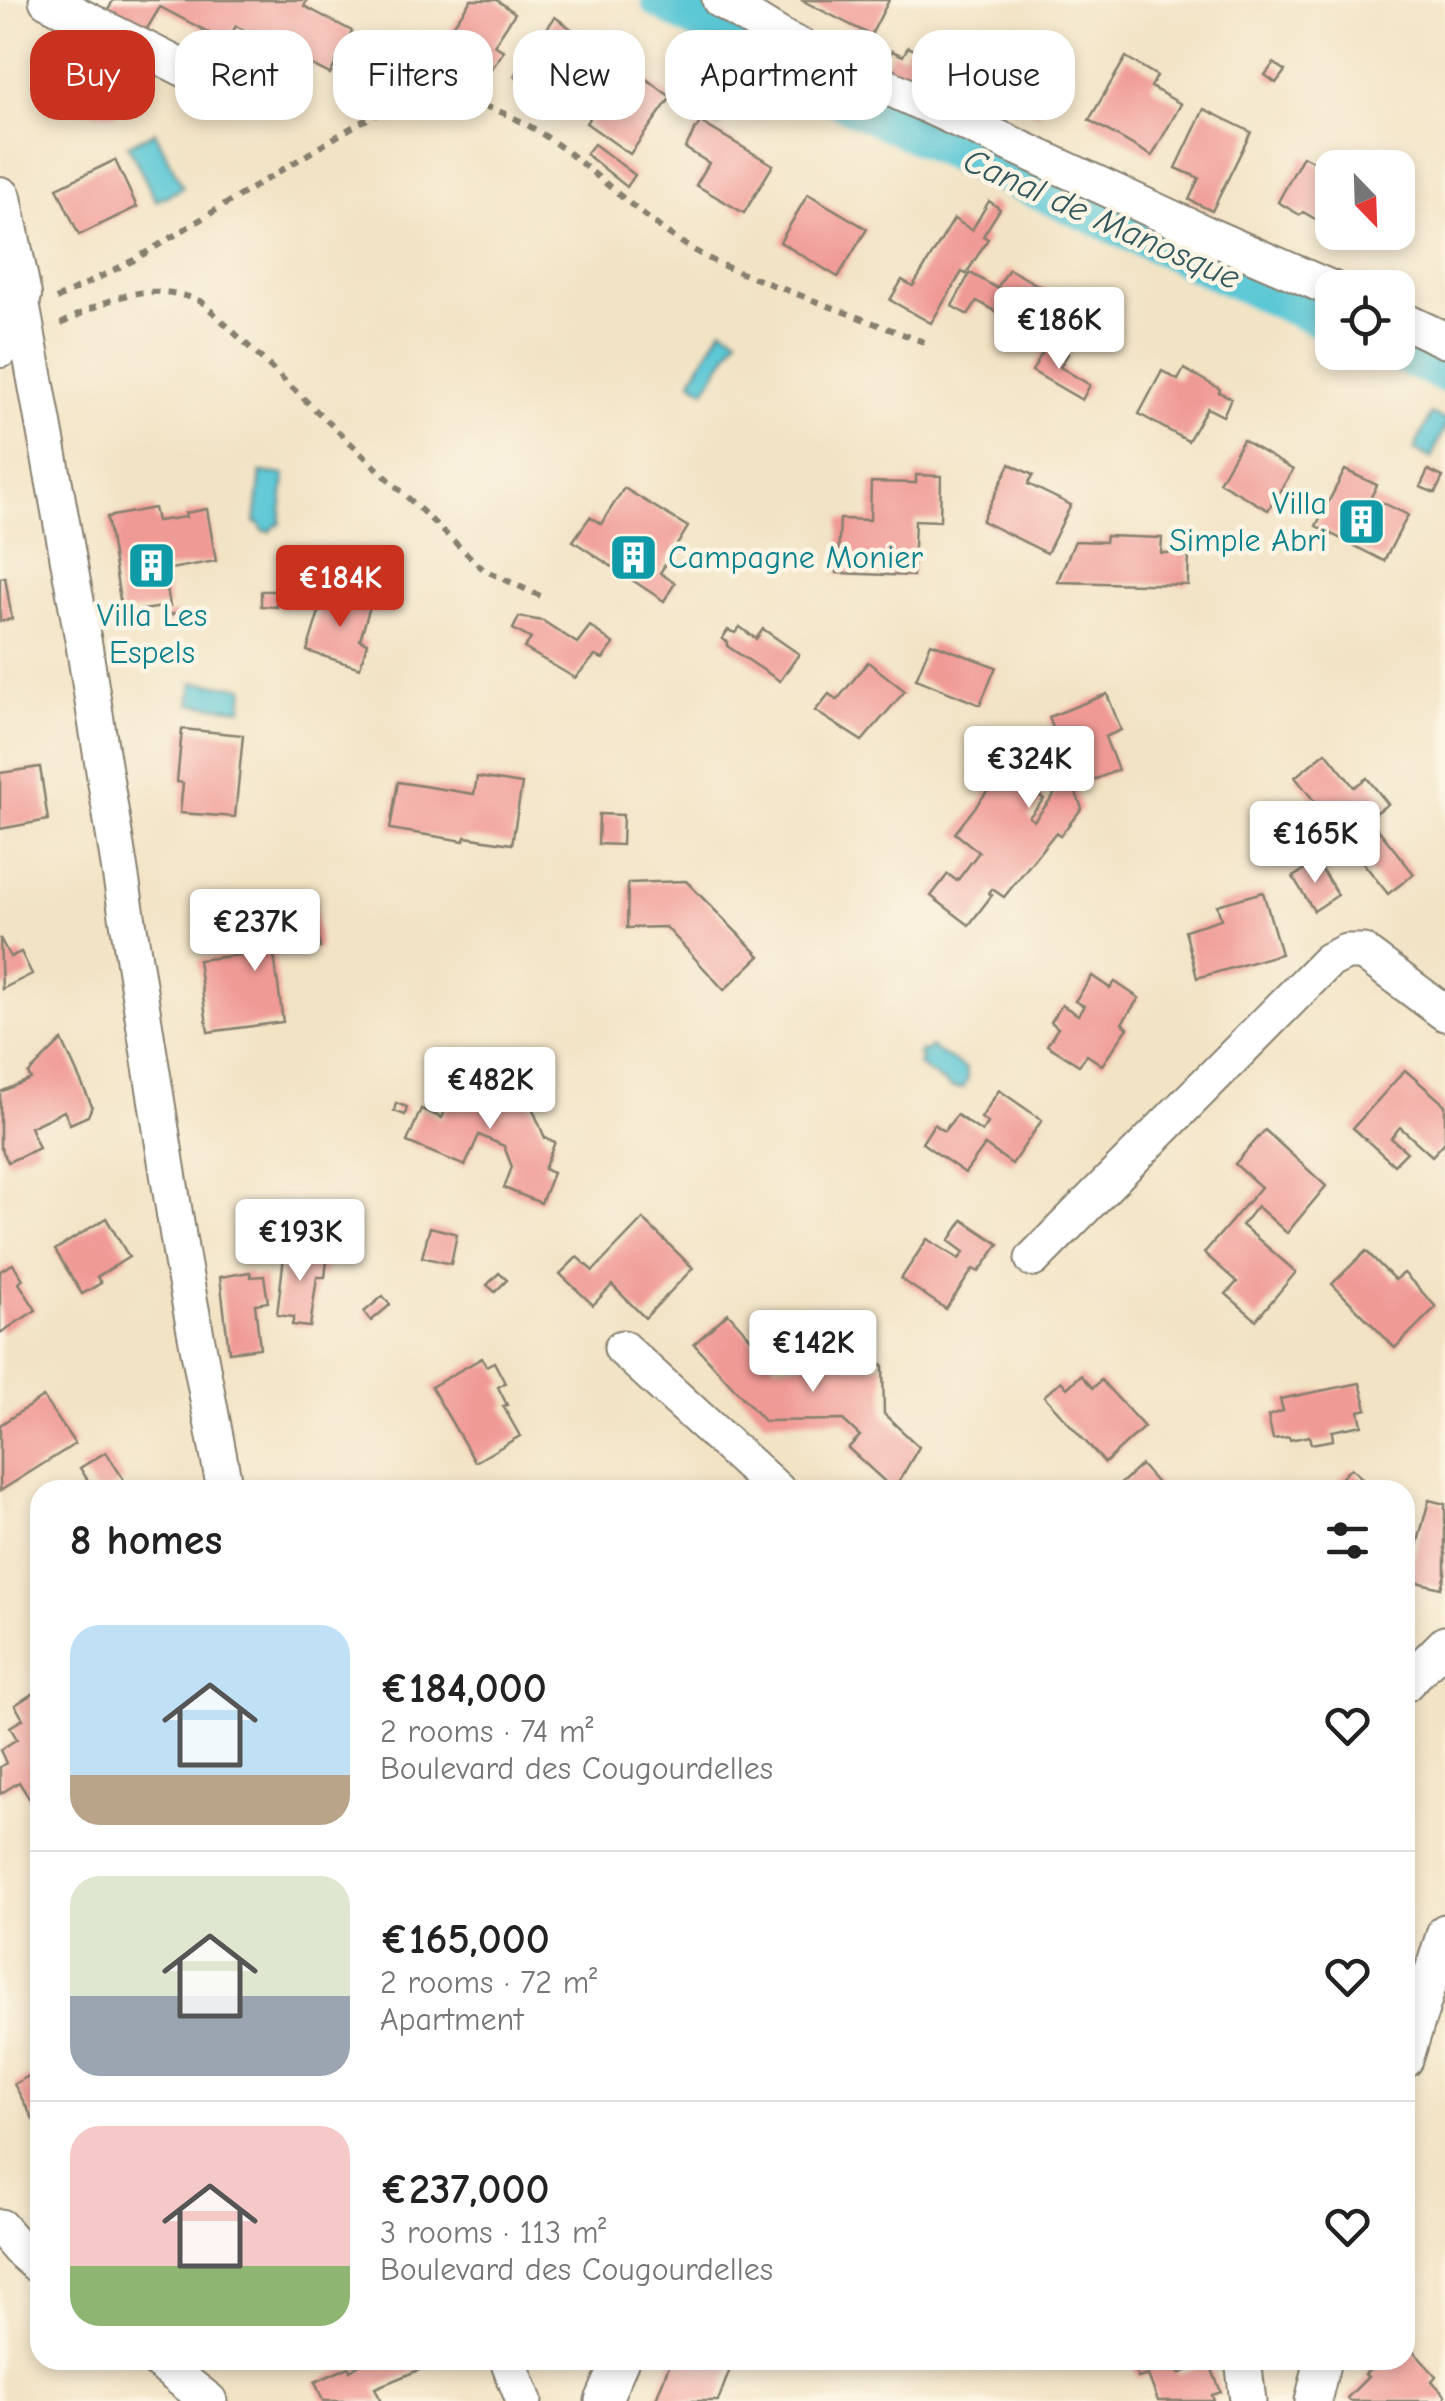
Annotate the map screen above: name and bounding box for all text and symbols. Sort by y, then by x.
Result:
chip: Buy [30,30,155,120]
chip: Rent [175,30,313,120]
chip: Filters [333,30,493,120]
chip: New [513,30,645,120]
chip: Apartment [665,30,892,120]
chip: House [912,30,1075,120]
water label: Canal de Manosque [957,140,1247,298]
north arrow [1315,150,1415,250]
map controls [1315,150,1415,370]
button: locate [1315,270,1415,370]
pin: €186K [989,287,1129,372]
text: €186K [1016,301,1102,338]
place label: Villa Simple Abri [1169,485,1327,559]
building icon: Villa Simple Abri [1336,495,1388,547]
building icon: Campagne Monier [607,531,659,583]
building icon: Villa Les Espels [126,539,178,591]
place label: Campagne Monier [668,539,923,576]
pin: €184K [270,545,410,630]
text: €184K [298,559,382,596]
place label: Villa Les Espels [97,597,207,671]
pin: €324K [959,726,1099,811]
text: €324K [986,740,1072,777]
pin: €165K [1245,801,1385,886]
text: €165K [1272,815,1358,852]
pin: €237K [185,889,325,974]
text: €237K [212,903,298,940]
pin: €482K [420,1047,560,1132]
text: €482K [446,1061,534,1098]
pin: €193K [230,1199,370,1284]
text: €193K [257,1213,343,1250]
pin: €142K [743,1310,883,1395]
text: €142K [771,1324,855,1361]
icon: filters [1320,1513,1375,1568]
text: 8 homes [70,1516,222,1565]
text: €184,000 [380,1664,547,1713]
icon: home [150,1665,270,1785]
icon: heart [1320,1698,1375,1753]
text: 2 rooms · 74 m² [380,1713,593,1750]
text: Boulevard des Cougourdelles [380,1750,773,1787]
text: €165,000 [380,1915,550,1964]
icon: home [150,1916,270,2036]
icon: heart [1320,1949,1375,2004]
text: 2 rooms · 72 m² [380,1964,597,2001]
text: Apartment [380,2001,523,2038]
text: €237,000 [380,2165,550,2214]
icon: home [150,2166,270,2286]
icon: heart [1320,2199,1375,2254]
text: 3 rooms · 113 m² [380,2214,606,2251]
text: Boulevard des Cougourdelles [380,2251,773,2288]

